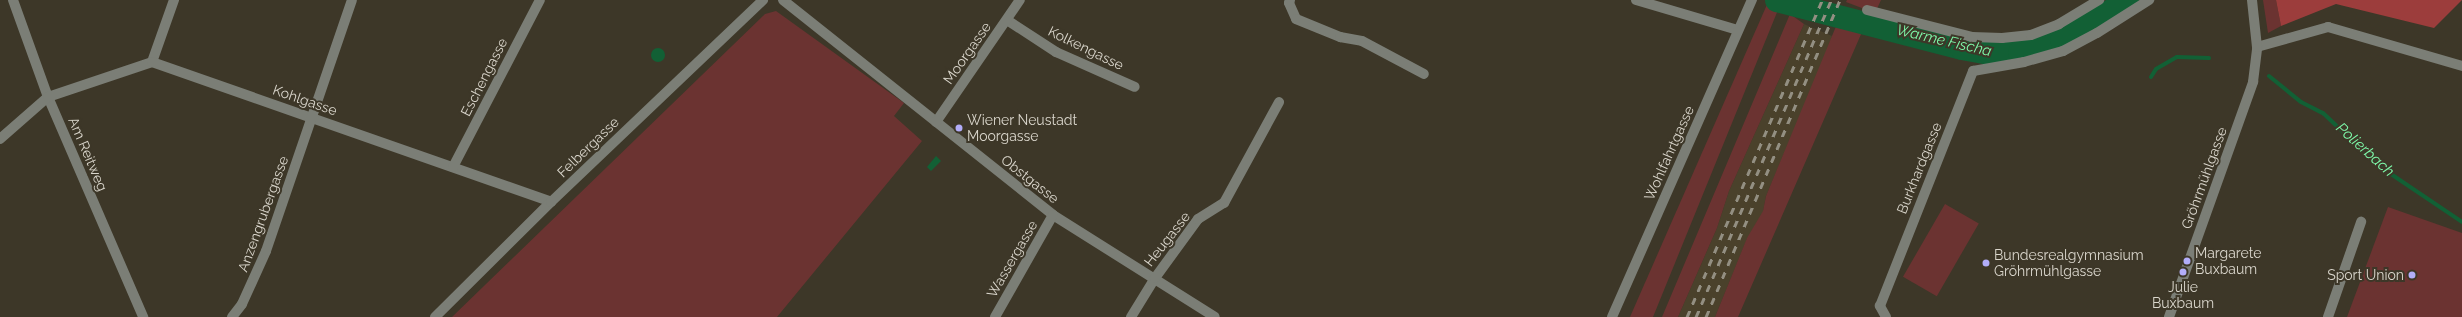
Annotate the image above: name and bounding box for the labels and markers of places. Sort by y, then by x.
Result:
place label: Wiener Neustadt Moorgasse [967,112,1077,144]
marker: Wiener Neustadt Moorgasse [954,123,964,133]
place label: Margarete Buxbaum [2195,245,2261,278]
place label: Bundesrealgymnasium Gröhrmühlgasse [1994,247,2144,280]
marker: Margarete Buxbaum [2182,256,2192,266]
marker: Bundesrealgymnasium Gröhrmühlgasse [1981,258,1991,268]
marker: Julie Buxbaum [2178,267,2188,277]
place label: Sport Union [2327,267,2404,283]
marker: Sport Union [2407,270,2417,280]
place label: Julie Buxbaum [2152,279,2214,312]

